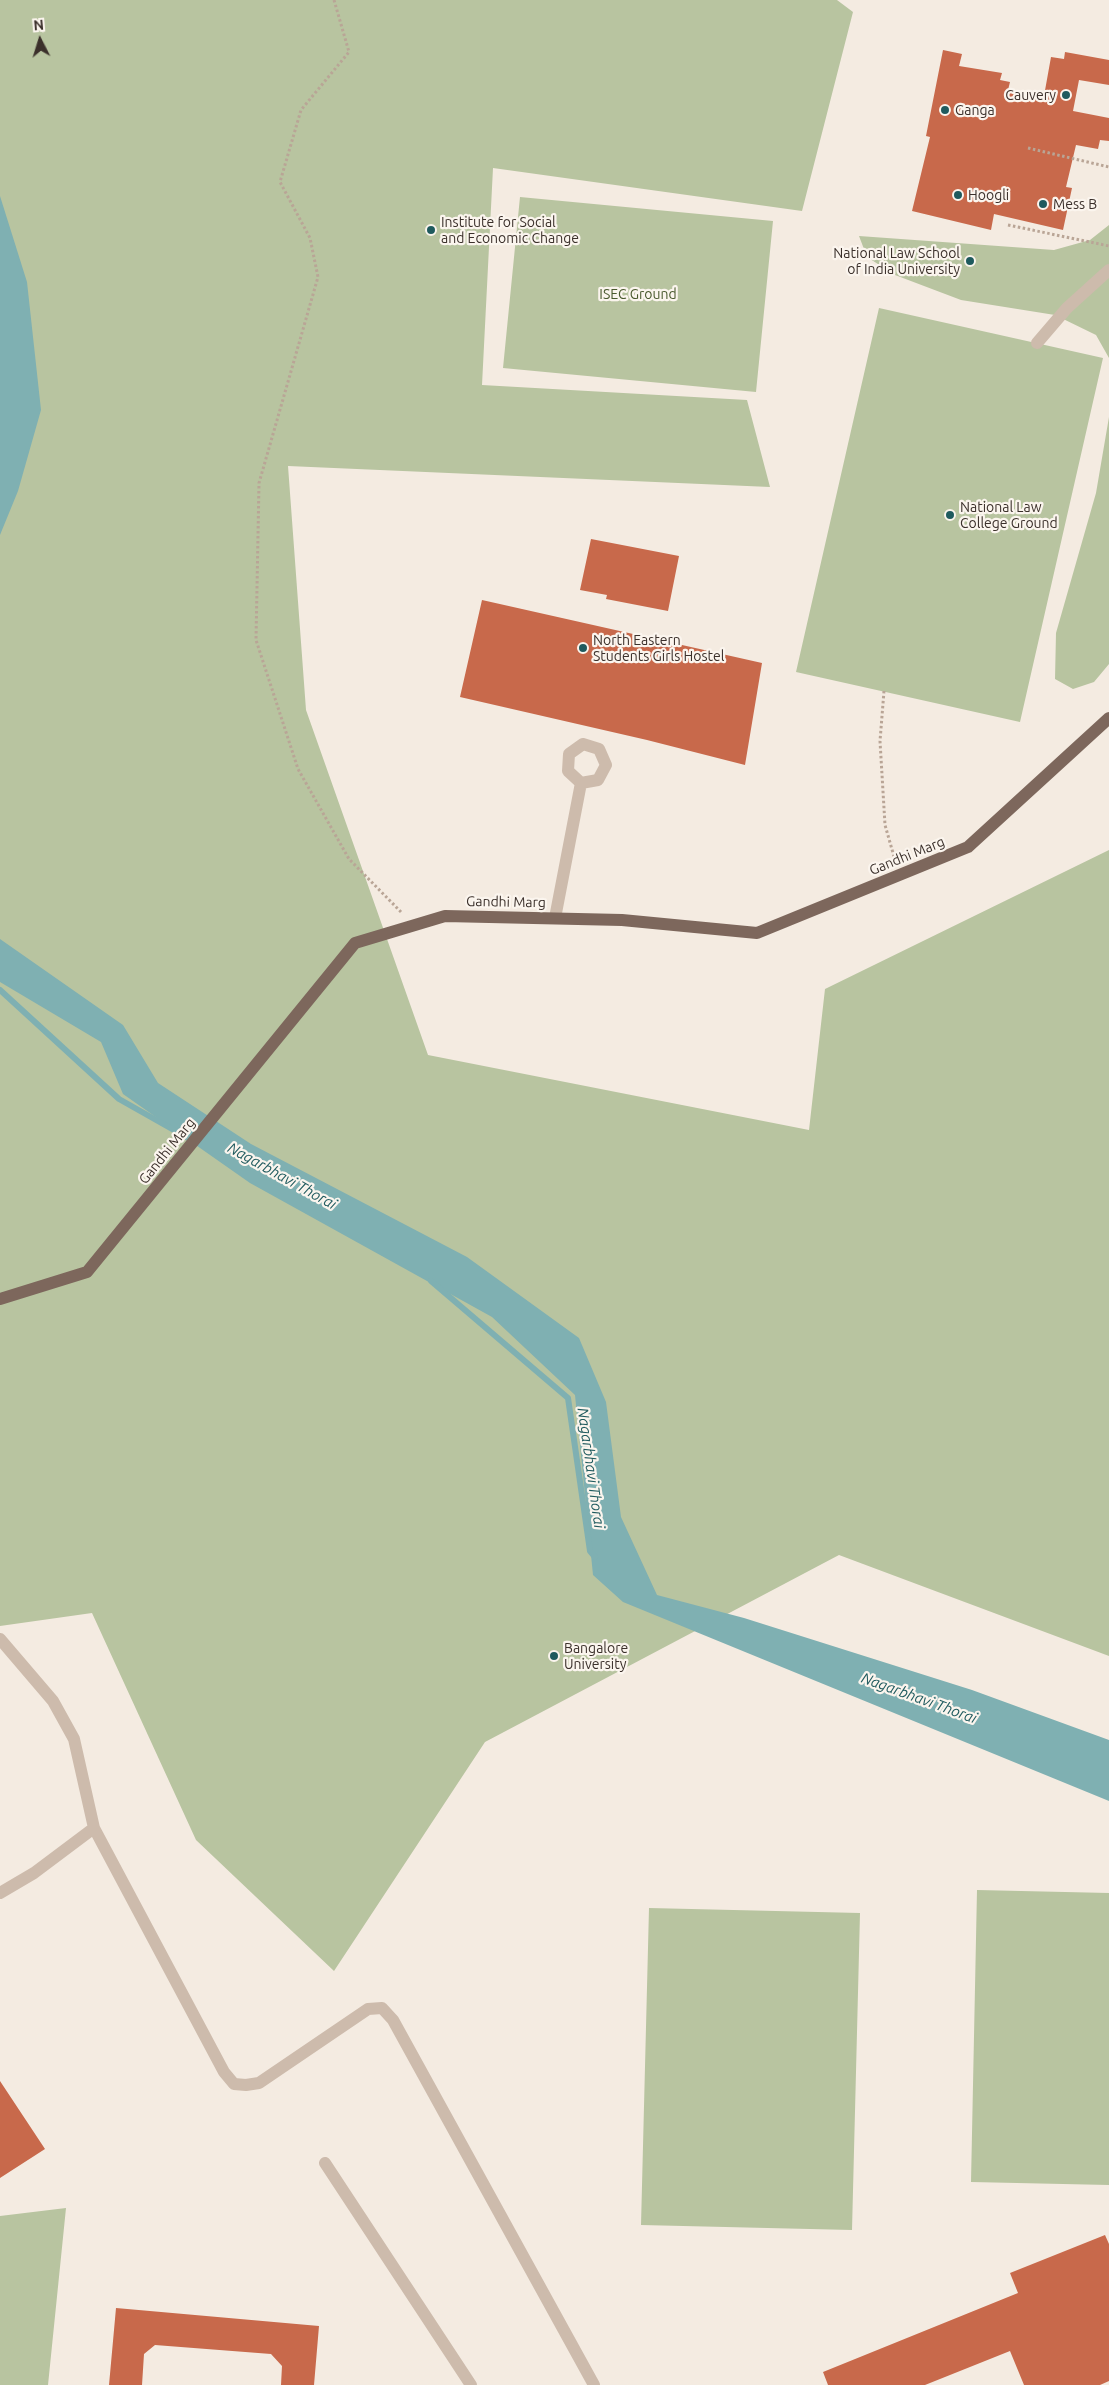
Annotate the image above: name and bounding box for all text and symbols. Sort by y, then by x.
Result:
north arrow [15,15,65,65]
text: N [33,17,45,33]
place label: Cauvery [1005,87,1056,103]
marker: Cauvery [1060,89,1072,101]
place label: Ganga [955,102,995,118]
marker: Ganga [939,104,951,116]
place label: Hoogli [968,187,1009,203]
marker: Hoogli [952,189,964,201]
place label: Mess B [1053,196,1097,212]
marker: Mess B [1037,198,1049,210]
place label: Institute for Social and Economic Change [441,214,579,246]
marker: Institute for Social and Economic Change [425,224,437,236]
place label: National Law School of India University [833,245,960,278]
marker: National Law School of India University [964,255,976,267]
park label: ISEC Ground [599,286,677,302]
place label: National Law College Ground [960,499,1058,532]
marker: National Law College Ground [944,509,956,521]
place label: North Eastern Students Girls Hostel [593,632,724,664]
marker: North Eastern Students Girls Hostel [577,642,589,654]
street label: Gandhi Marg [867,833,947,879]
street label: Gandhi Marg [466,893,546,911]
street label: Gandhi Marg [135,1115,199,1187]
water label: Nagarbhavi Thorai [224,1139,340,1213]
water label: Nagarbhavi Thorai [574,1407,608,1529]
place label: Bangalore University [564,1640,628,1672]
marker: Bangalore University [548,1650,560,1662]
water label: Nagarbhavi Thorai [859,1669,979,1727]

